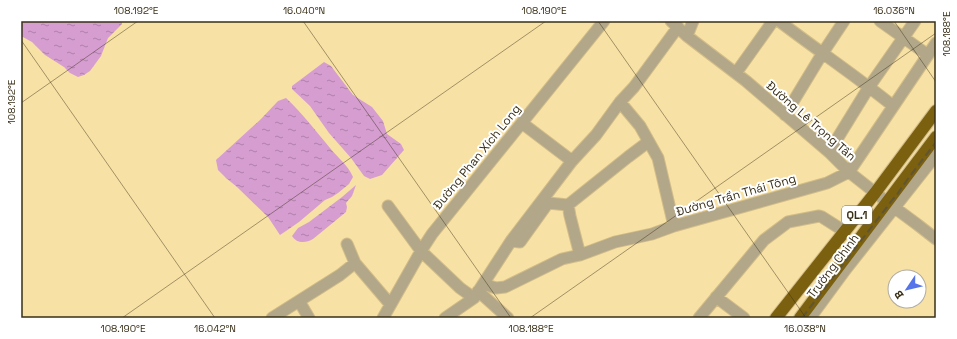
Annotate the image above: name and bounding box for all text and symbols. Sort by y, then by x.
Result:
text: 108.192°E [114,4,159,17]
text: 16.040°N [283,4,325,17]
text: 108.190°E [521,4,567,17]
text: 16.036°N [873,4,915,17]
text: 108.188°E [940,11,953,57]
street label: Đường Lê Trọng Tấn [763,78,859,164]
text: 108.192°E [5,79,18,124]
street label: Đường Phan Xích Long [430,101,524,213]
street label: Đường Trần Thái Tông [674,170,798,220]
road number: QL.1 [842,206,872,224]
street label: Trường Chinh [804,231,862,301]
north arrow [887,269,927,309]
text: B [891,288,907,302]
text: 108.190°E [100,322,146,335]
text: 16.042°N [194,322,236,335]
text: 108.188°E [508,322,554,335]
text: 16.038°N [784,322,826,335]

